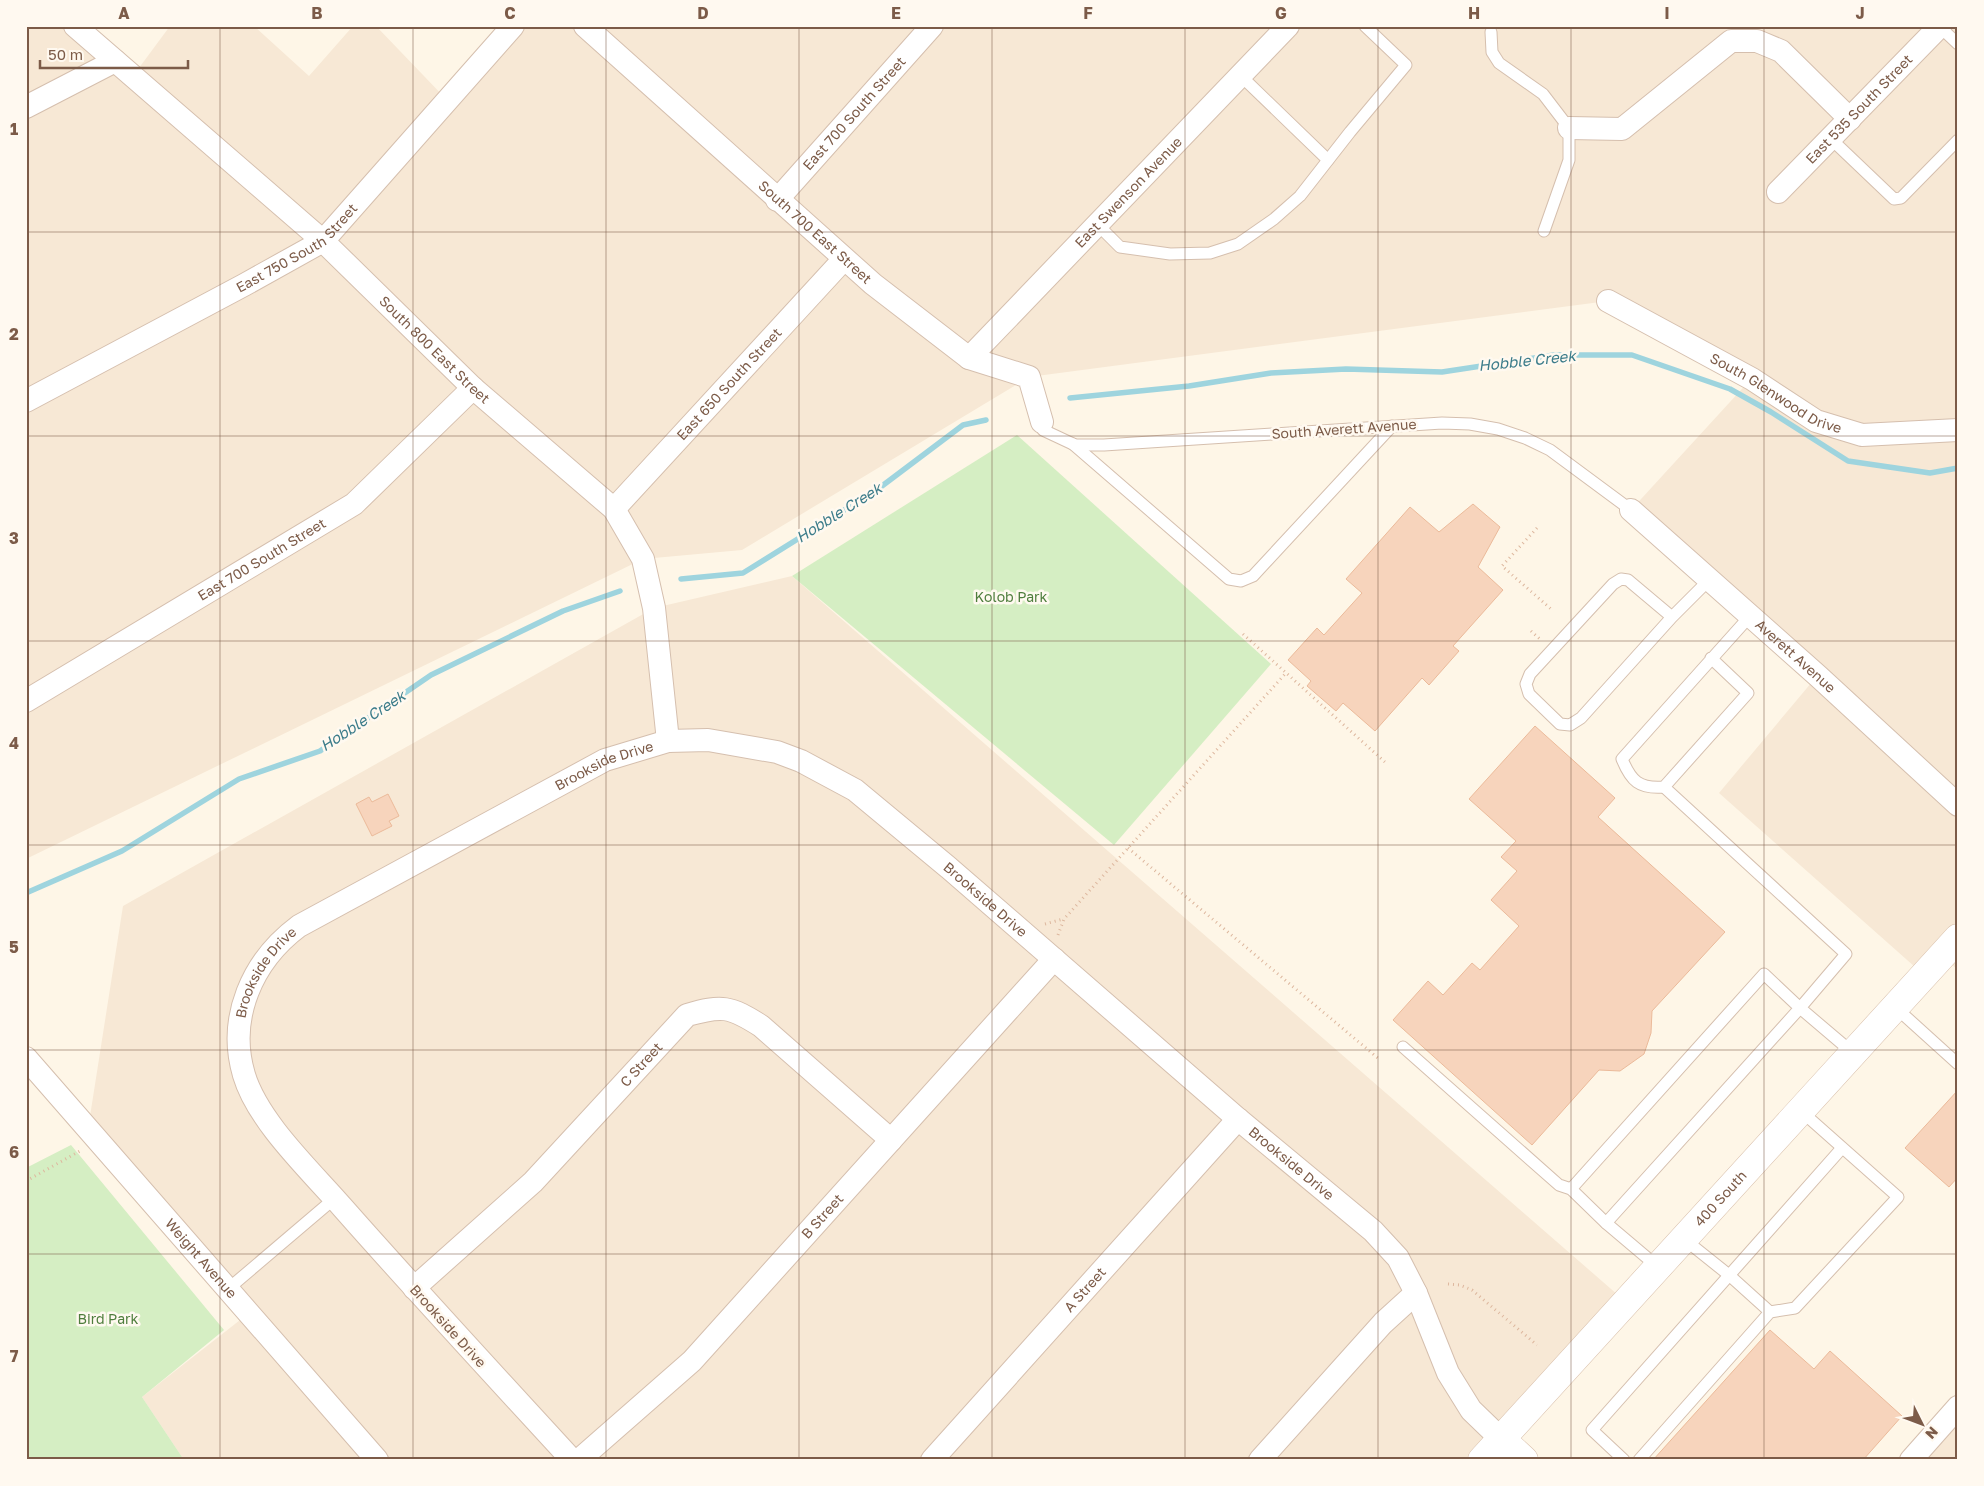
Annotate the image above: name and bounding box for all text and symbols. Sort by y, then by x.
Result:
text: A [118,3,130,23]
text: B [311,3,323,23]
text: C [504,3,516,23]
text: D [697,3,709,23]
text: E [891,3,901,23]
text: F [1083,3,1093,23]
text: G [1275,3,1287,23]
text: H [1468,3,1480,23]
text: I [1664,3,1670,23]
text: J [1855,3,1865,23]
scale bar [40,38,188,70]
text: 50 m [48,45,83,63]
street label: East 535 South Street [1802,50,1916,167]
street label: East 700 South Street [799,53,909,173]
text: 1 [10,119,18,139]
street label: East Swenson Avenue [1071,133,1185,251]
street label: South 700 East Street [755,177,876,287]
street label: East 750 South Street [233,199,360,296]
street label: South 800 East Street [376,292,494,407]
text: 2 [9,324,19,344]
street label: East 650 South Street [673,324,785,443]
water label: Hobble Creek [1477,346,1578,374]
street label: South Glenwood Drive [1707,349,1844,436]
street label: South Averett Avenue [1271,415,1417,442]
water label: Hobble Creek [792,478,886,546]
street label: East 700 South Street [194,514,329,604]
text: 3 [9,528,19,548]
park label: Kolob Park [975,588,1048,605]
street label: Averett Avenue [1752,616,1839,696]
water label: Hobble Creek [317,685,410,754]
text: 4 [9,733,19,753]
street label: Brookside Drive [552,737,655,794]
street label: Brookside Drive [940,858,1031,940]
street label: Brookside Drive [232,923,299,1020]
text: 5 [9,937,19,957]
street label: C Street [616,1039,666,1090]
street label: Brookside Drive [1246,1123,1338,1203]
text: 6 [9,1142,19,1162]
street label: 400 South [1690,1167,1750,1229]
street label: B Street [797,1190,846,1242]
street label: Weight Avenue [162,1215,241,1301]
street label: A Street [1060,1263,1109,1315]
street label: Brookside Drive [407,1281,490,1371]
park label: Bird Park [78,1310,139,1327]
text: 7 [10,1346,19,1366]
north arrow [1896,1398,1946,1448]
text: N [1922,1423,1942,1443]

